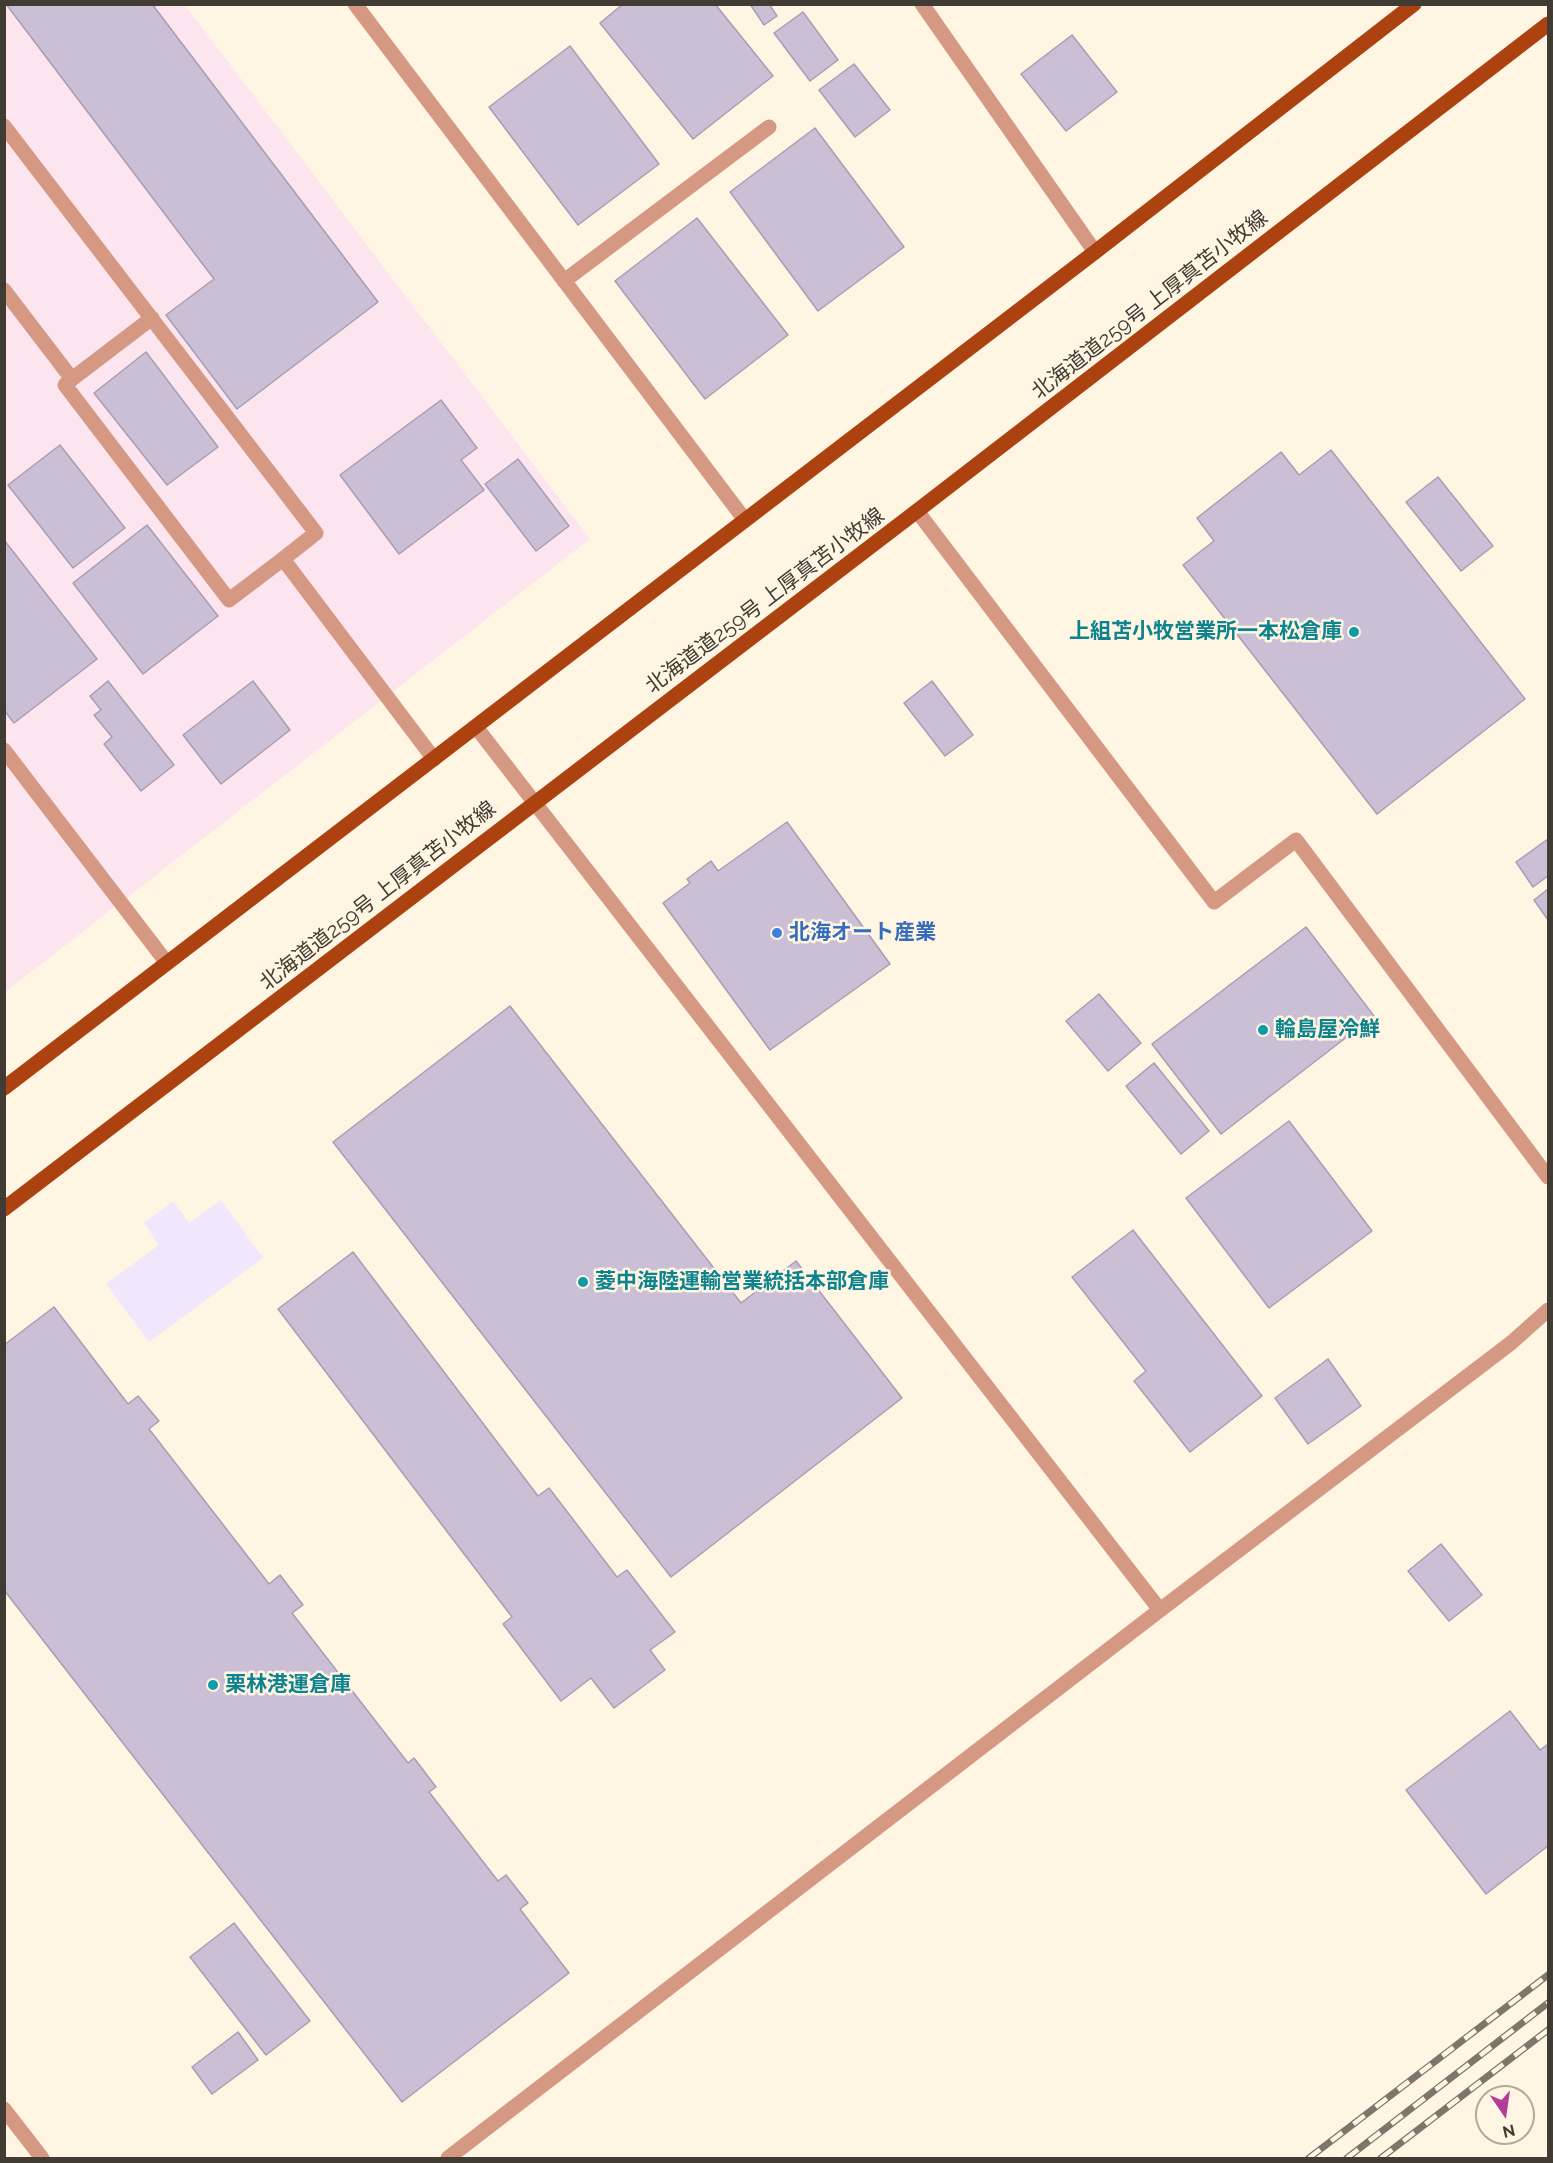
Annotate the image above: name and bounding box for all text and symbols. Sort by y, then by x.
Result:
street label: 北海道道259号 上厚真苫小牧線 [1027,205,1273,405]
street label: 北海道道259号 上厚真苫小牧線 [641,503,889,699]
place label: 上組苫小牧営業所一本松倉庫 [1069,619,1342,645]
marker: 上組苫小牧営業所一本松倉庫 [1347,625,1361,639]
street label: 北海道道259号 上厚真苫小牧線 [255,796,501,996]
place label: 北海オート産業 [789,920,936,946]
marker: 北海オート産業 [770,926,784,940]
place label: 輪島屋冷鮮 [1275,1017,1380,1043]
marker: 輪島屋冷鮮 [1256,1023,1270,1037]
place label: 菱中海陸運輸営業統括本部倉庫 [595,1269,889,1295]
marker: 菱中海陸運輸営業統括本部倉庫 [576,1275,590,1289]
place label: 栗林港運倉庫 [225,1672,351,1698]
marker: 栗林港運倉庫 [206,1678,220,1692]
north arrow [1475,2085,1535,2145]
text: N [1501,2120,1517,2142]

